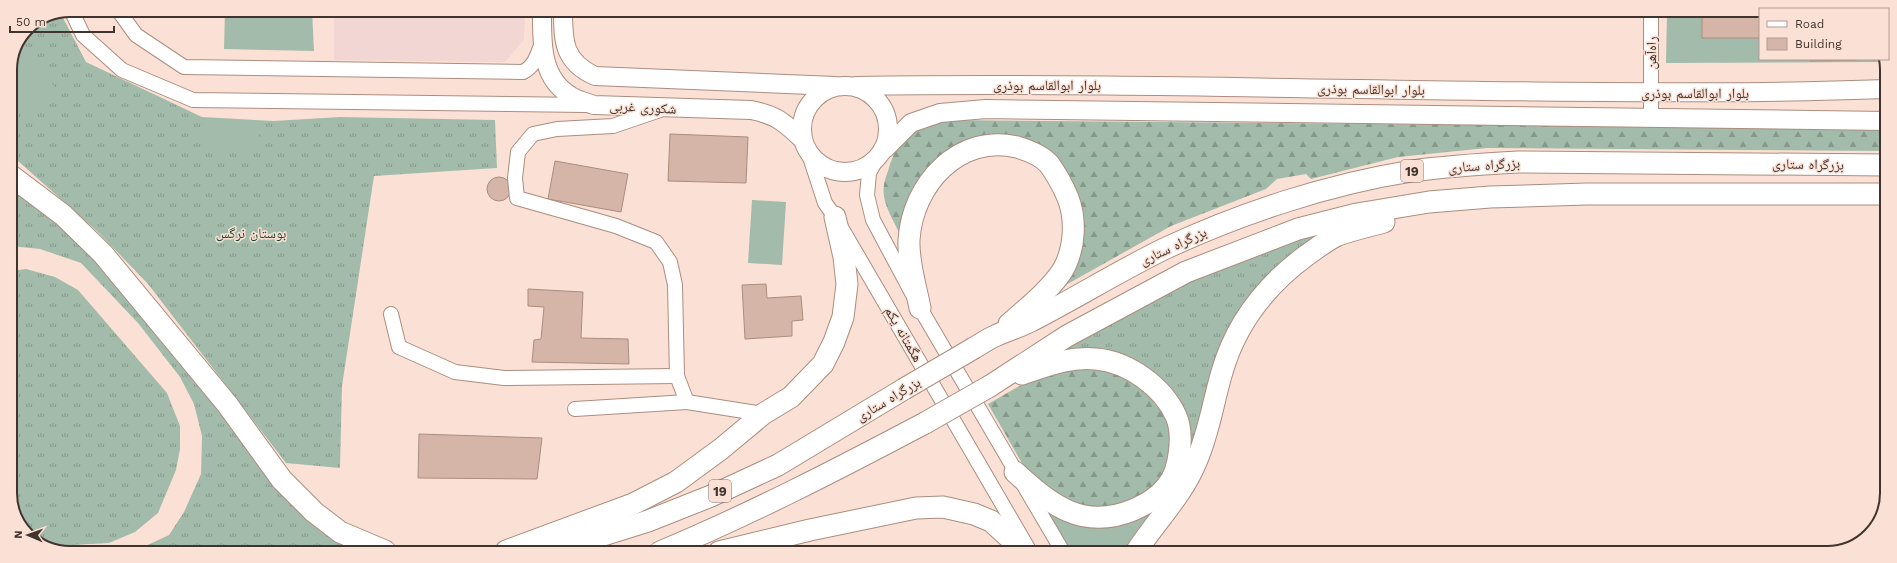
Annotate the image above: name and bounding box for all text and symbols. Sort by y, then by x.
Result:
scale bar [10,8,114,34]
legend [1759,8,1889,60]
text: 50 m [16,15,46,29]
text: Road [1795,17,1824,31]
street label: راه‌آهن [1643,36,1660,70]
text: Building [1795,37,1842,51]
street label: بلوار ابوالقاسم بوذری [993,77,1101,95]
street label: بلوار ابوالقاسم بوذری [1317,80,1425,100]
street label: بلوار ابوالقاسم بوذری [1641,85,1749,103]
street label: شکوری غربی [609,97,677,118]
street label: بزرگراه ستاری [1448,154,1521,176]
street label: بزرگراه ستاری [1772,155,1844,174]
road number: 19 [1401,160,1423,182]
street label: بزرگراه ستاری [1137,223,1210,269]
park label: بوستان نرگس [216,225,287,242]
street label: هگمتانه یکم [880,303,926,366]
street label: بزرگراه ستاری [853,374,924,425]
road number: 19 [709,480,731,502]
north arrow [8,515,48,555]
text: N [12,530,25,539]

